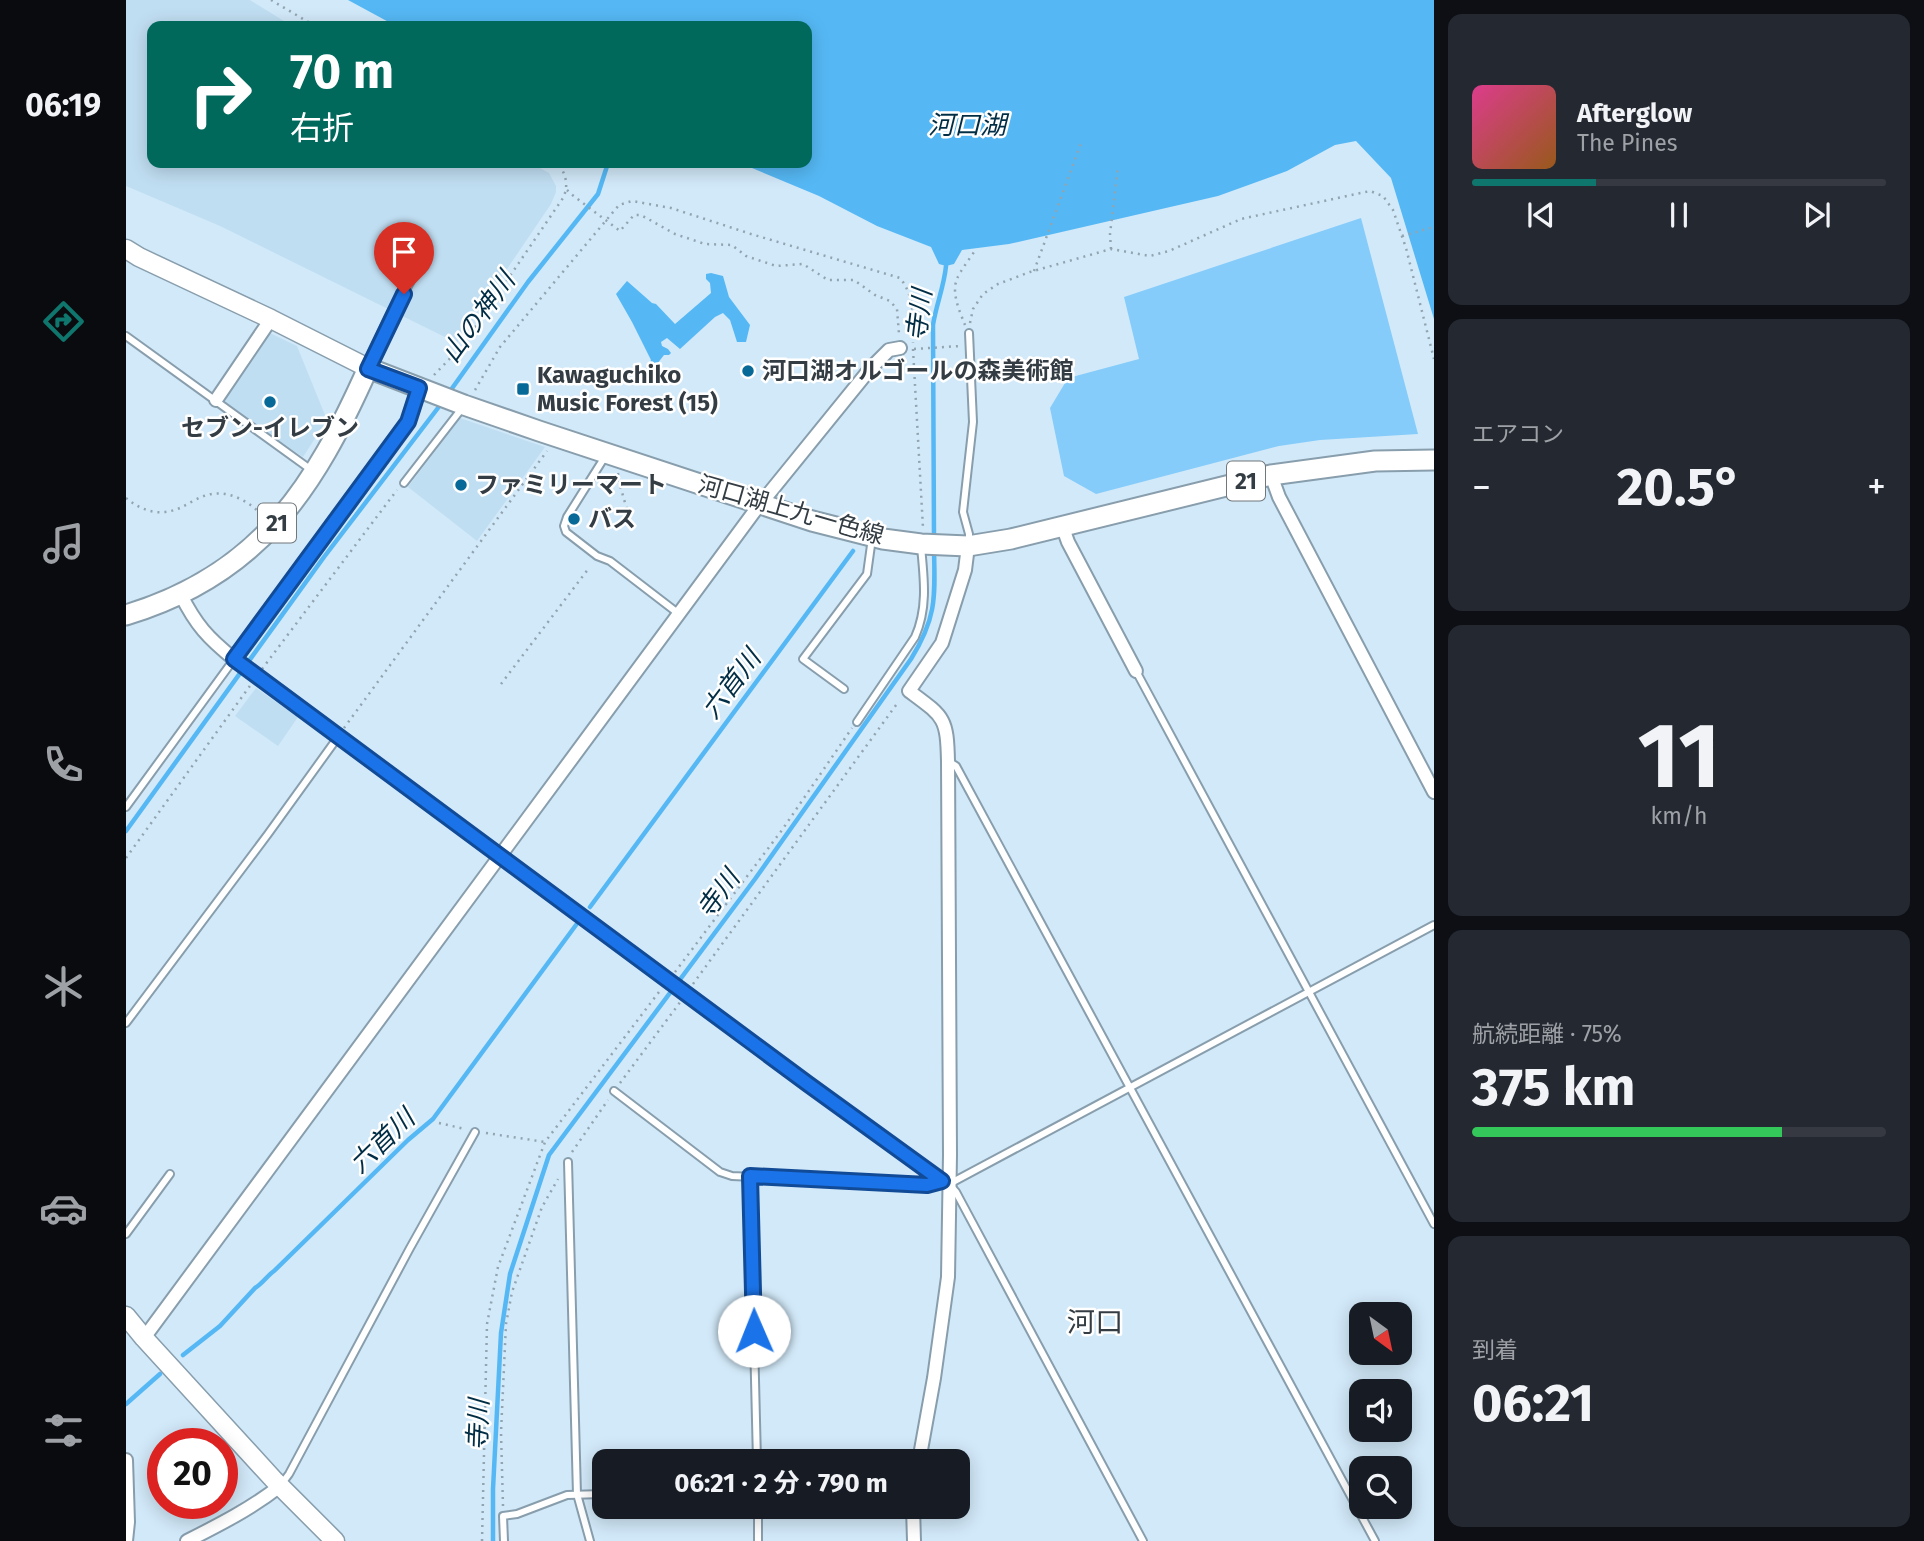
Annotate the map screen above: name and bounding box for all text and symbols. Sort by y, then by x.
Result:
text: 70 m [290,42,394,101]
icon: right [175,49,266,140]
text: 06:19 [25,86,101,124]
text: Afterglow [1577,98,1692,129]
text: 右折 [290,109,354,147]
water label: 河口湖 [928,110,1010,141]
text: The Pines [1577,129,1678,157]
icon: previous [1522,196,1560,234]
icon: pause [1660,196,1698,234]
icon: next [1798,196,1836,234]
pin [374,222,434,294]
icon: arrive [385,233,423,271]
water label: 山の神川 [435,264,523,368]
water label: 寺川 [901,284,938,343]
icon: directions [39,297,88,346]
place label: 河口湖オルゴールの森美術館 [762,357,1074,385]
place label: Kawaguchiko Music Forest (15) [537,361,718,417]
marker: 河口湖オルゴールの森美術館 [740,363,756,379]
marker: Kawaguchiko Music Forest (15) [515,381,531,397]
marker: セブン-イレブン [262,394,278,410]
place label: セブン-イレブン [181,414,359,442]
text: エアコン [1472,420,1564,448]
text: 20.5° [1617,456,1741,519]
road number: 21 [1227,461,1265,500]
text: − [1472,464,1491,510]
text: + [1867,464,1886,510]
street label: 河口湖上九一色線 [695,470,887,550]
place label: ファミリーマート [475,471,667,499]
marker: ファミリーマート [453,477,469,493]
road number: 21 [258,503,296,542]
place label: バス [588,505,636,533]
marker: バス [566,511,582,527]
icon: music [39,519,88,568]
water label: 六首川 [696,641,769,725]
text: 11 [1638,702,1720,811]
icon: phone [39,740,88,789]
text: km/h [1651,802,1707,830]
water label: 寺川 [691,862,748,924]
icon: climate [39,962,88,1011]
text: 航続距離 · 75% [1472,1020,1622,1048]
text: 375 km [1472,1056,1635,1119]
water label: 六首川 [344,1101,423,1180]
icon: car [39,1184,88,1233]
position arrow [717,1294,791,1368]
north arrow [1349,1302,1412,1365]
map controls [1349,1302,1412,1519]
district label: 河口 [1067,1306,1123,1339]
text: 到着 [1472,1336,1518,1364]
text: 06:21 [1472,1372,1594,1435]
button: sound [1349,1379,1412,1442]
water label: 寺川 [462,1396,495,1452]
icon: filters [39,1406,88,1455]
speed limit sign: 20 [147,1428,238,1519]
button: search [1349,1456,1412,1519]
text: 06:21 · 2 分 · 790 m [674,1468,888,1499]

